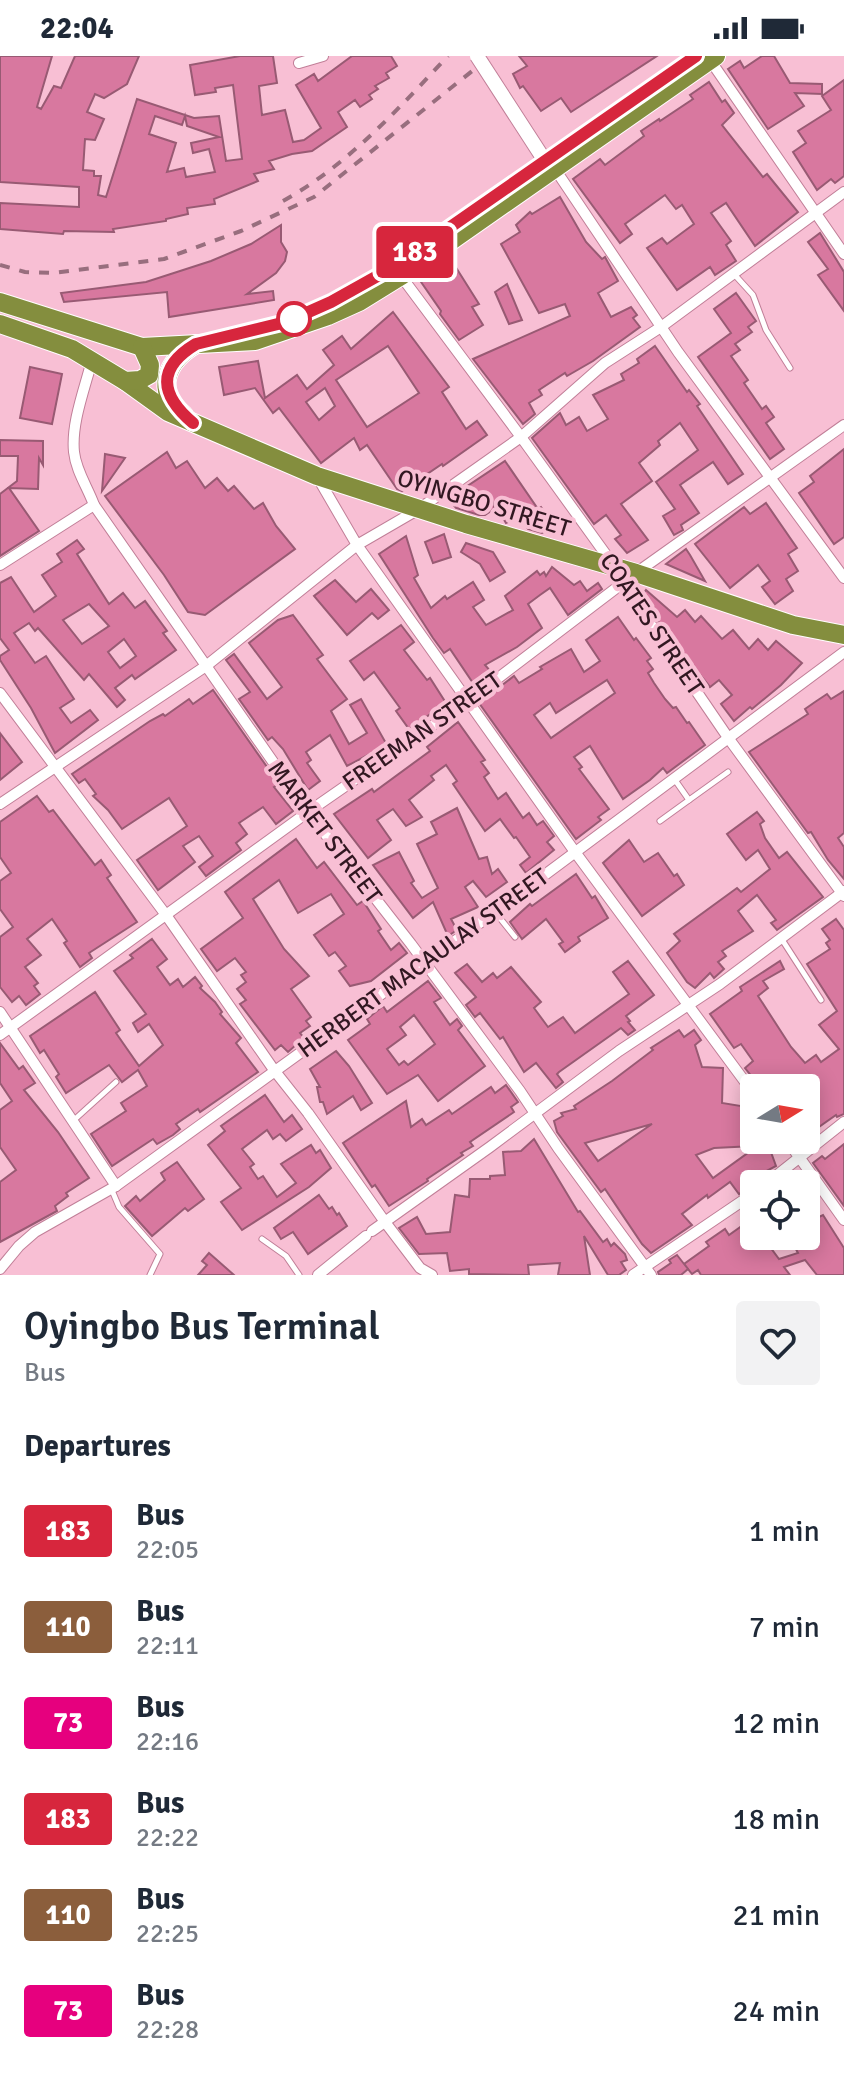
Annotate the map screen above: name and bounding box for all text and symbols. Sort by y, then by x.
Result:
text: 22:04 [40,10,114,47]
line badge: 183 [369,226,461,278]
text: 183 [392,235,438,269]
unlabelled marker [277,302,311,336]
street label: OYINGBO STREET [394,462,574,544]
street label: COATES STREET [593,547,711,701]
street label: FREEMAN STREET [337,665,508,797]
street label: MARKET STREET [261,755,389,910]
street label: HERBERT MACAULAY STREET [292,862,555,1064]
north arrow [740,1074,820,1154]
map controls [740,1074,820,1250]
button: locate [740,1170,820,1250]
button: heart [736,1301,820,1385]
text: Oyingbo Bus Terminal [24,1303,380,1350]
text: Bus [24,1357,65,1389]
text: Departures [24,1428,171,1465]
text: Bus [136,1497,184,1534]
text: 1 min [749,1513,820,1550]
text: 183 [45,1514,91,1548]
text: 22:05 [136,1534,199,1566]
text: Bus [136,1593,184,1630]
text: 7 min [749,1609,820,1646]
text: 110 [45,1610,91,1644]
text: 22:11 [136,1630,199,1662]
text: Bus [136,1689,184,1726]
text: 12 min [733,1705,820,1742]
text: 73 [53,1706,83,1740]
text: 22:16 [136,1726,199,1758]
text: Bus [136,1785,184,1822]
text: 18 min [733,1801,820,1838]
text: 183 [45,1802,91,1836]
text: 22:22 [136,1822,199,1854]
text: Bus [136,1881,184,1918]
text: 21 min [733,1897,820,1934]
text: 110 [45,1898,91,1932]
text: 22:25 [136,1918,199,1950]
text: Bus [136,1977,184,2014]
text: 24 min [733,1993,820,2030]
text: 73 [53,1994,83,2028]
text: 22:28 [136,2014,199,2046]

